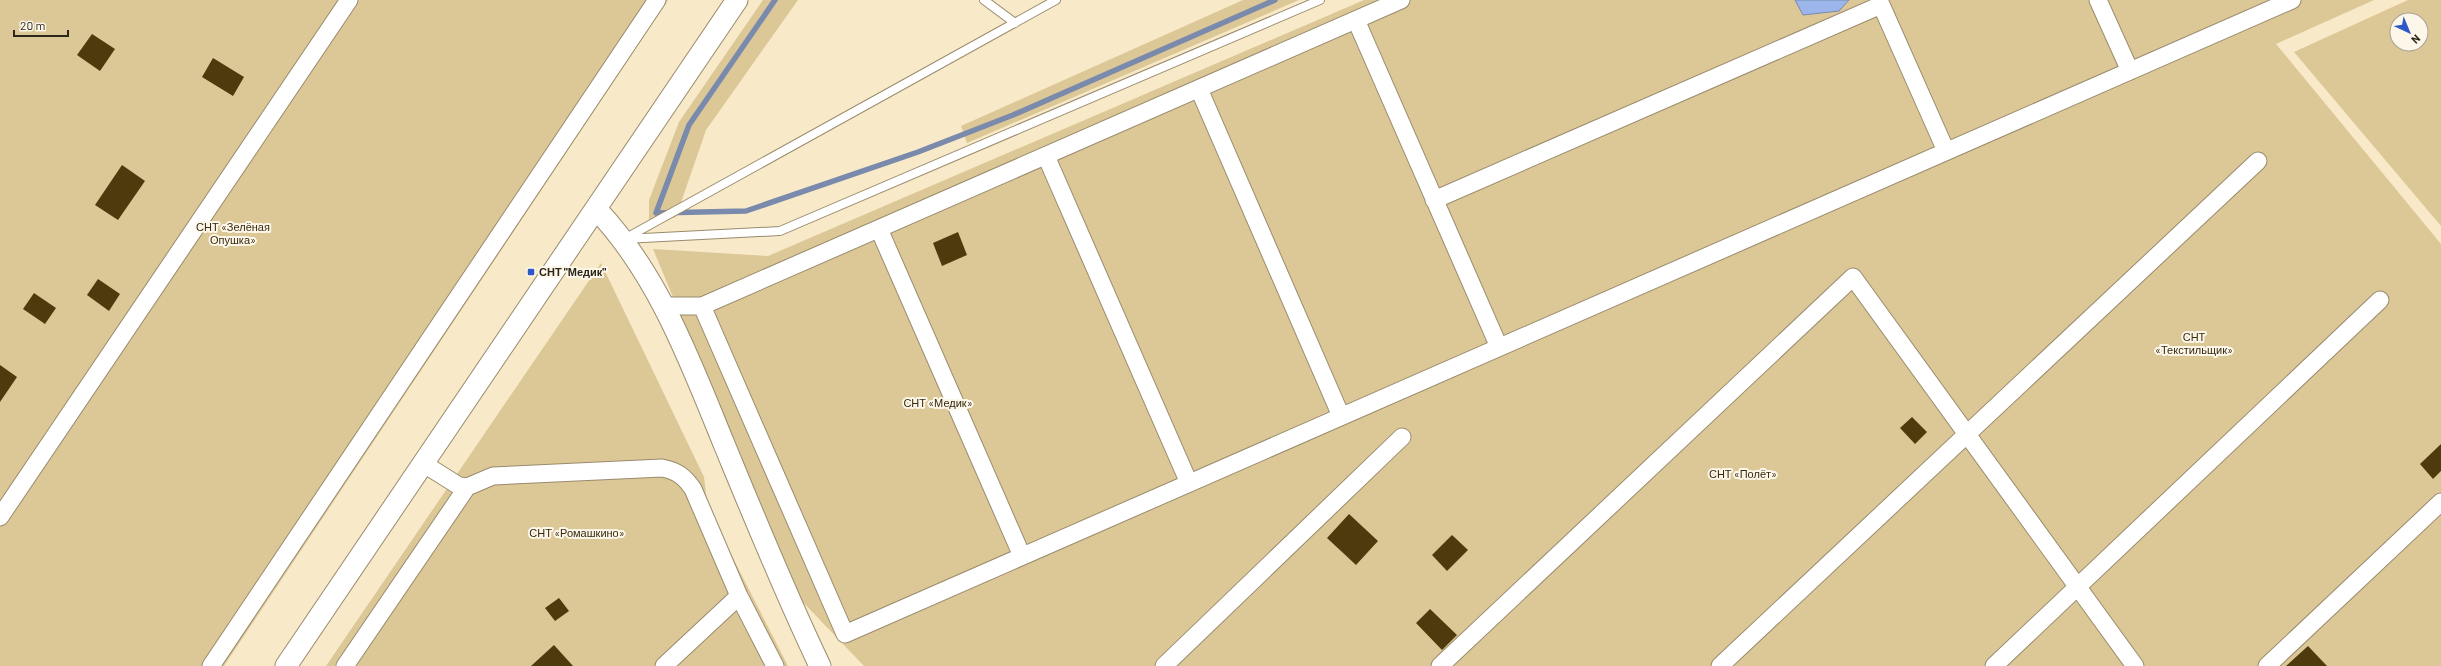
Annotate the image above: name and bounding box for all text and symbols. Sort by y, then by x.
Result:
scale bar [14,12,68,38]
north arrow [2389,12,2429,52]
text: 20 m [20,18,46,32]
text: N [2409,32,2423,47]
park label: СНТ «Зелёная Опушка» [196,220,270,246]
place label: СНТ "Медик" [539,265,606,278]
marker: СНТ "Медик" [526,267,536,277]
park label: СНТ «Текстильщик» [2155,330,2233,356]
park label: СНТ «Медик» [903,396,973,409]
park label: СНТ «Полёт» [1709,467,1777,480]
park label: СНТ «Ромашкино» [529,526,625,539]

